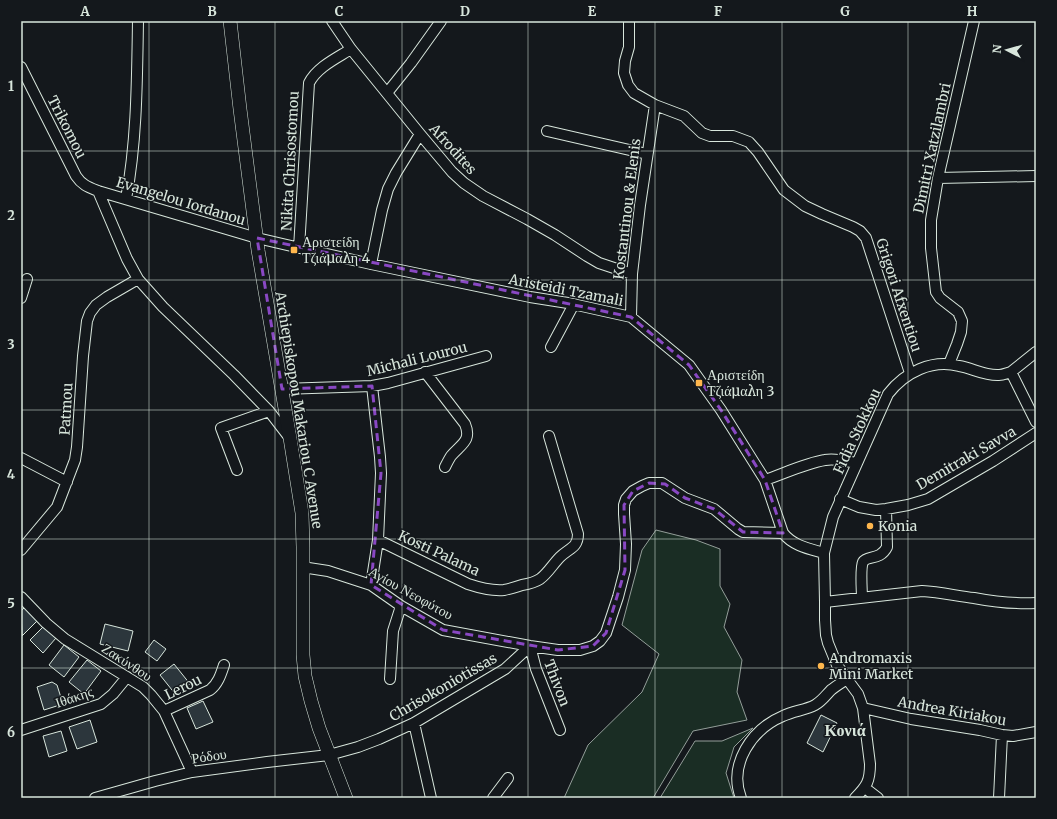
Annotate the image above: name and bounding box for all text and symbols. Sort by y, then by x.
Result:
text: A [79,3,90,20]
text: B [207,3,217,20]
text: C [335,3,344,20]
text: D [460,3,470,20]
text: E [588,3,597,20]
text: F [714,3,722,20]
text: G [840,3,850,20]
text: H [967,3,978,20]
north arrow [987,30,1027,70]
text: N [990,44,1005,54]
text: 1 [8,78,14,95]
street label: Dimitri Xatzilambri [909,81,955,215]
street label: Nikita Chrisostomou [277,90,303,231]
street label: Trikomou [44,93,91,162]
street label: Afrodites [425,119,481,178]
street label: Kostantinou & Elenis [609,137,645,280]
street label: Evangelou Iordanou [114,173,248,229]
text: 2 [7,207,15,224]
place label: Αριστείδη Τζιάμαλη 4 [302,233,370,267]
street label: Grigori Afxentiou [872,236,926,354]
marker: Αριστείδη Τζιάμαλη 4 [289,245,299,255]
street label: Aristeidi Tzamali [506,270,625,310]
street label: Archiepiskopou Makariou C Avenue [271,289,327,530]
text: 3 [7,336,15,353]
street label: Michali Lourou [365,338,469,380]
place label: Αριστείδη Τζιάμαλη 3 [707,366,775,400]
marker: Αριστείδη Τζιάμαλη 3 [694,378,704,388]
street label: Patmou [56,382,76,436]
street label: Fidia Stokkou [829,385,885,477]
street label: Demitraki Savva [913,422,1019,494]
text: 4 [7,466,16,483]
place label: Konia [878,517,918,535]
marker: Konia [865,521,875,531]
street label: Kosti Palama [395,526,483,580]
street label: Αγίου Νεοφύτου [366,562,456,624]
text: 5 [7,595,15,612]
street label: Ζακύνθου [98,639,156,685]
street label: Chrisokoniotissas [386,649,500,725]
place label: Andromaxis Mini Market [828,649,914,683]
street label: Thivon [540,657,574,709]
marker: Andromaxis Mini Market [816,661,826,671]
street label: Lerou [162,670,205,704]
street label: Ιθάκης [53,682,96,712]
street label: Andrea Kiriakou [895,692,1008,729]
district label: Κονιά [824,720,866,740]
text: 6 [7,724,15,741]
street label: Ρόδου [190,745,228,767]

